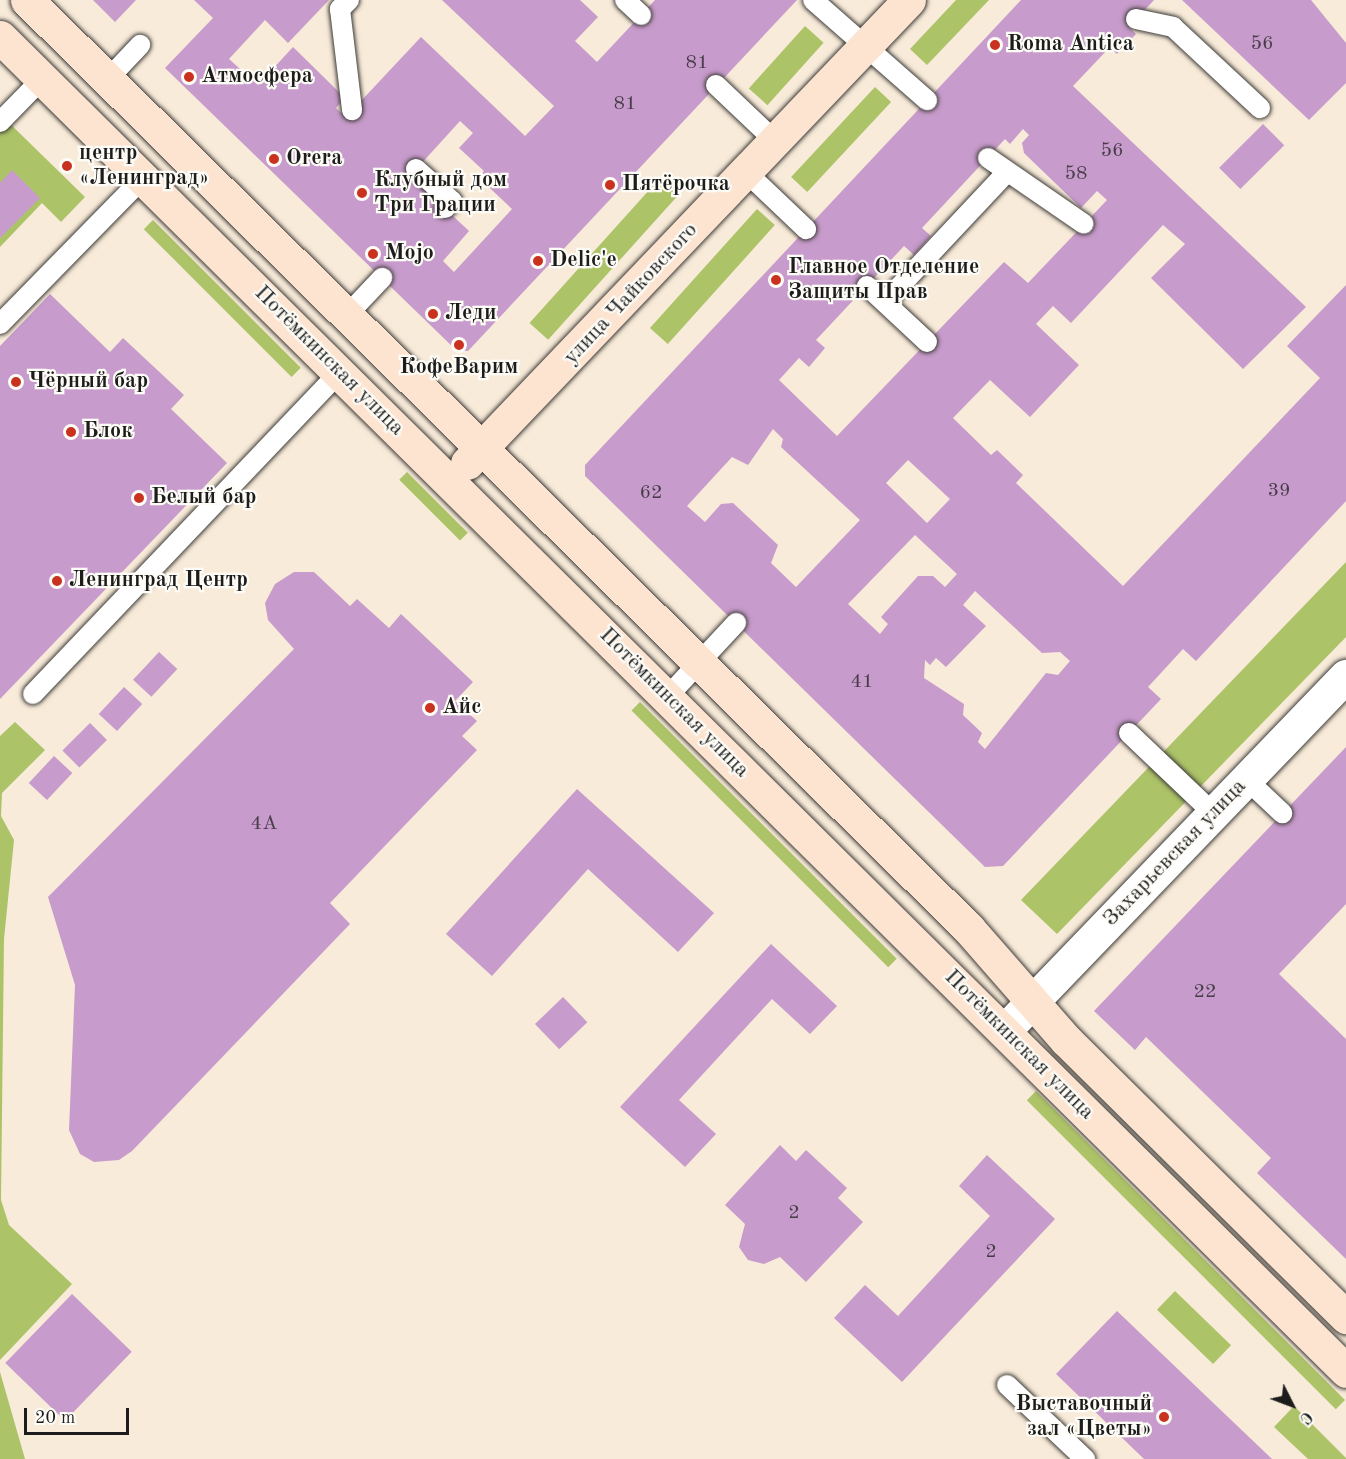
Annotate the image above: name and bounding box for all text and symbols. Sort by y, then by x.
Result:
place label: Roma Antica [1007,32,1134,58]
house number: 56 [1250,32,1274,56]
marker: Roma Antica [988,38,1002,52]
house number: 81 [685,51,709,75]
place label: Атмосфера [201,64,313,90]
marker: Атмосфера [182,70,196,84]
house number: 81 [613,92,637,116]
house number: 56 [1100,139,1124,163]
place label: центр «Ленинград» [79,140,209,192]
place label: Orera [286,146,342,172]
marker: Orera [267,152,281,166]
marker: центр «Ленинград» [60,159,74,173]
house number: 58 [1064,162,1088,186]
place label: Клубный дом Три Грации [374,167,507,218]
place label: Пятёрочка [622,172,730,198]
marker: Пятёрочка [603,178,617,192]
marker: Клубный дом Три Грации [355,186,369,200]
street label: улица Чайковского [558,217,704,371]
place label: Mojo [385,241,434,267]
marker: Mojo [366,247,380,261]
place label: Delic'e [550,248,617,274]
marker: Delic'e [531,254,545,268]
place label: Главное Отделение Защиты Прав [788,254,979,306]
marker: Главное Отделение Защиты Прав [769,273,783,287]
street label: Потёмкинская улица [248,280,410,442]
place label: Леди [445,301,496,327]
marker: Леди [426,307,440,321]
marker: КофеВарим [452,338,466,352]
place label: КофеВарим [400,355,518,381]
place label: Чёрный бар [28,369,148,395]
marker: Чёрный бар [9,375,23,389]
place label: Блок [83,419,133,445]
marker: Блок [64,425,78,439]
house number: 39 [1267,479,1291,503]
house number: 62 [639,481,663,505]
place label: Белый бар [151,485,257,511]
marker: Белый бар [132,491,146,505]
place label: Ленинград Центр [69,568,248,594]
marker: Ленинград Центр [50,574,64,588]
street label: Потёмкинская улица [593,622,755,784]
house number: 41 [850,670,874,694]
place label: Айс [442,695,481,721]
marker: Айс [423,701,437,715]
street label: Захарьевская улица [1098,774,1252,932]
house number: 4А [251,812,277,836]
street label: Потёмкинская улица [938,964,1100,1126]
house number: 22 [1193,980,1217,1004]
house number: 2 [788,1201,800,1225]
house number: 2 [985,1240,997,1264]
north arrow [1262,1375,1322,1435]
place label: Выставочный зал «Цветы» [1016,1391,1152,1442]
scale bar [27,1396,132,1434]
text: С [1296,1408,1315,1426]
text: 20 m [35,1409,75,1427]
marker: Выставочный зал «Цветы» [1157,1410,1171,1424]

